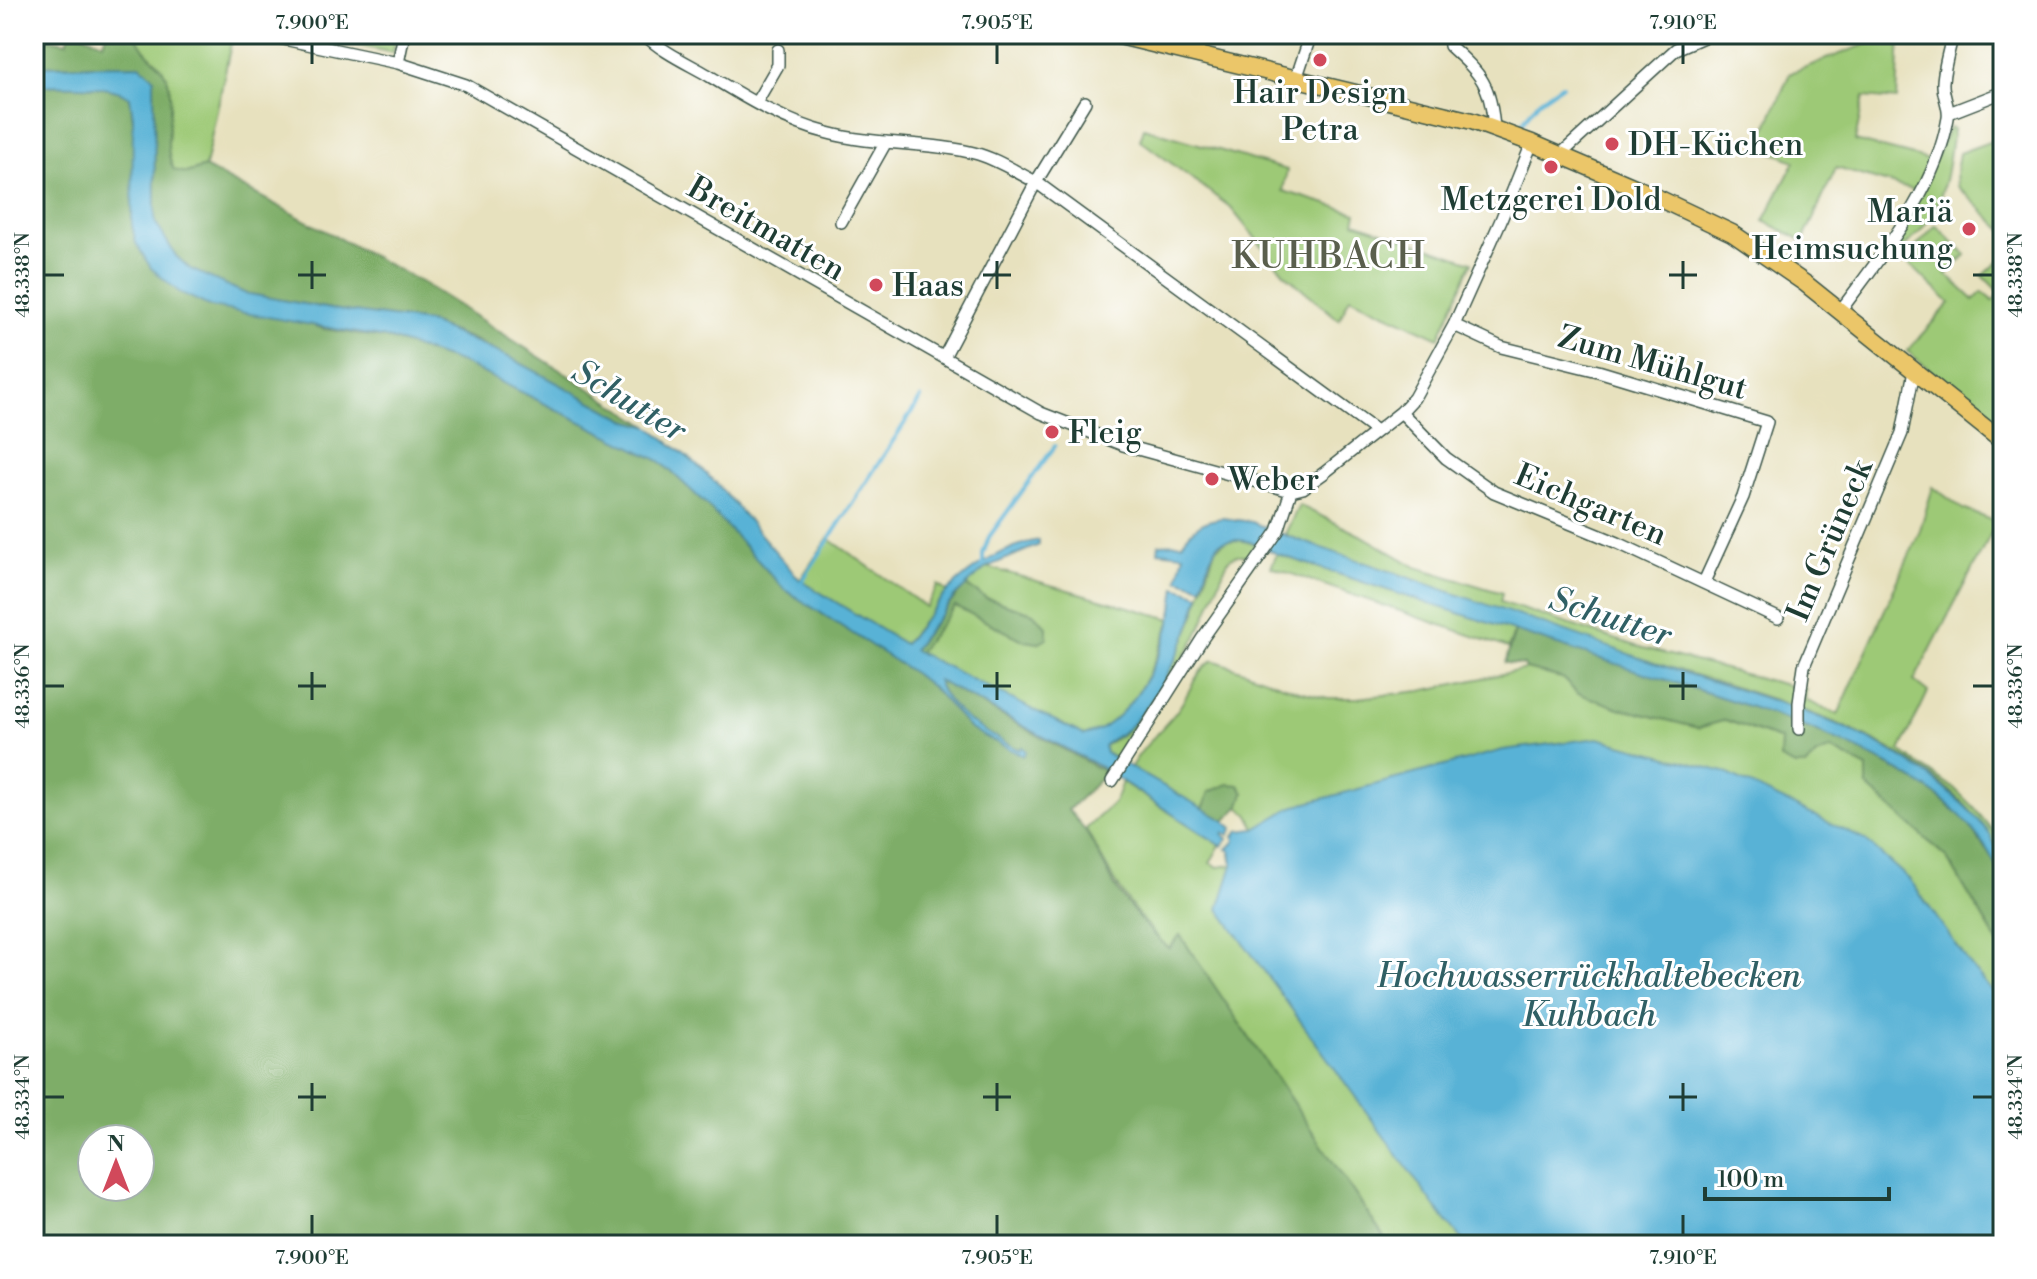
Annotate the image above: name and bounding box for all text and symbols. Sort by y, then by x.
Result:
text: 7.900°E [275,11,349,36]
text: 7.905°E [961,11,1033,36]
text: 7.910°E [1649,11,1717,36]
marker: Hair Design Petra [1311,51,1329,69]
place label: Hair Design Petra [1233,73,1407,150]
place label: DH-Küchen [1628,125,1803,165]
marker: DH-Küchen [1603,135,1621,153]
marker: Metzgerei Dold [1542,158,1560,176]
street label: Breitmatten [680,167,853,290]
place label: Metzgerei Dold [1441,180,1661,220]
place label: Mariä Heimsuchung [1751,192,1954,269]
marker: Mariä Heimsuchung [1960,220,1978,238]
text: 48.338°N [11,232,36,318]
text: 48.338°N [2004,232,2029,318]
district label: KUHBACH [1231,235,1427,280]
place label: Haas [892,266,964,306]
marker: Haas [867,276,885,294]
street label: Zum Mühlgut [1554,317,1752,409]
water label: Schutter [564,351,694,452]
place label: Fleig [1068,413,1142,453]
marker: Fleig [1043,423,1061,441]
street label: Im Grüneck [1778,452,1883,627]
street label: Eichgarten [1508,455,1673,555]
place label: Weber [1227,460,1320,500]
marker: Weber [1203,470,1221,488]
water label: Schutter [1544,578,1677,658]
text: 48.336°N [11,643,36,729]
text: 48.336°N [2004,643,2029,729]
water label: Hochwasserrückhaltebecken Kuhbach [1376,956,1802,1037]
text: 48.334°N [11,1054,36,1140]
text: 48.334°N [2004,1054,2029,1140]
north arrow [76,1123,156,1203]
text: N [107,1131,125,1158]
scale bar [1705,1151,1889,1201]
text: 100 m [1717,1165,1784,1195]
text: 7.900°E [275,1246,349,1271]
text: 7.905°E [961,1246,1033,1271]
text: 7.910°E [1649,1246,1717,1271]

